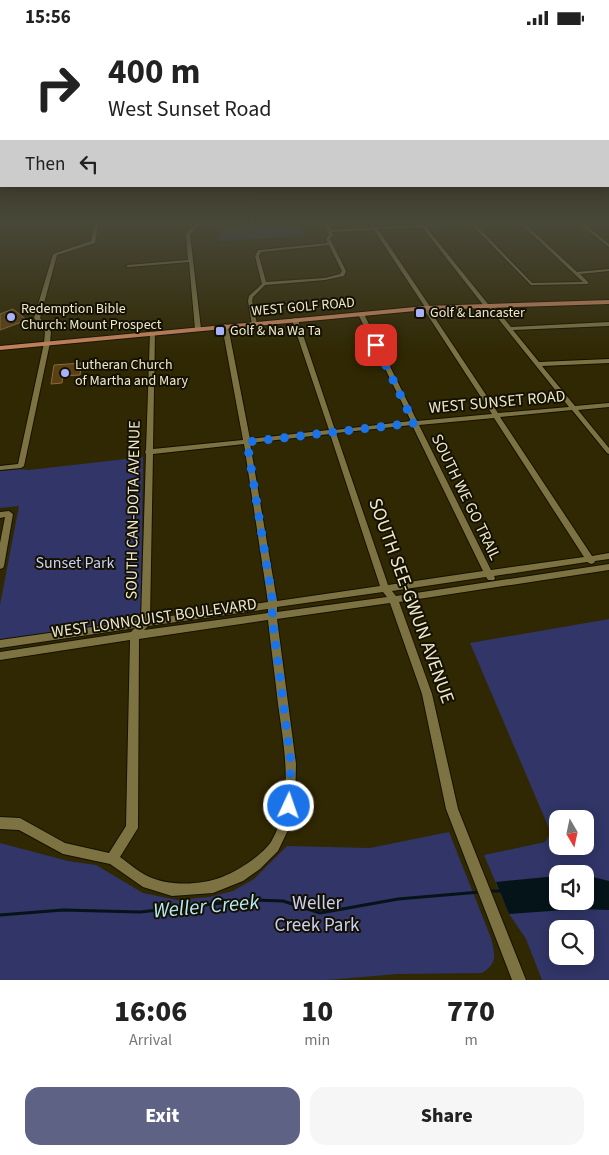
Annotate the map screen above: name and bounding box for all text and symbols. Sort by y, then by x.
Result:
text: 15:56 [25,4,71,31]
text: 400 m [108,47,200,97]
icon: right [25,55,90,120]
text: West Sunset Road [108,93,272,125]
icon: left [75,150,103,178]
text: Then [25,151,65,178]
street label: WEST GOLF ROAD [250,293,356,321]
place label: Redemption Bible Church: Mount Prospect [21,299,162,335]
place label: Golf & Lancaster [430,303,525,323]
marker: Golf & Lancaster [414,307,426,319]
marker: Redemption Bible Church: Mount Prospect [5,311,17,323]
place label: Golf & Na Wa Ta [230,321,321,341]
pin [355,324,397,366]
marker: Golf & Na Wa Ta [214,325,226,337]
icon: arrive [362,331,390,359]
place label: Lutheran Church of Martha and Mary [75,355,188,391]
marker: Lutheran Church of Martha and Mary [59,367,71,379]
street label: WEST SUNSET ROAD [428,385,566,419]
street label: SOUTH CAN-DOTA AVENUE [120,420,146,600]
street label: SOUTH WE GO TRAIL [426,430,506,564]
street label: SOUTH SEE-GWUN AVENUE [361,495,461,707]
park label: Sunset Park [36,552,115,574]
street label: WEST LONNQUIST BOULEVARD [50,593,258,643]
position arrow [262,779,314,831]
north arrow [549,810,594,855]
map controls [549,810,594,965]
button: sound [549,865,594,910]
water label: Weller Creek [152,886,261,926]
park label: Weller Creek Park [275,890,360,939]
button: search [549,920,594,965]
text: 16:06 [114,990,187,1033]
text: 10 [301,990,333,1033]
text: 770 [447,990,495,1033]
text: Arrival [129,1029,172,1051]
text: min [304,1029,330,1051]
text: m [464,1029,478,1051]
button: Exit [25,1087,300,1145]
button: Share [310,1087,584,1145]

